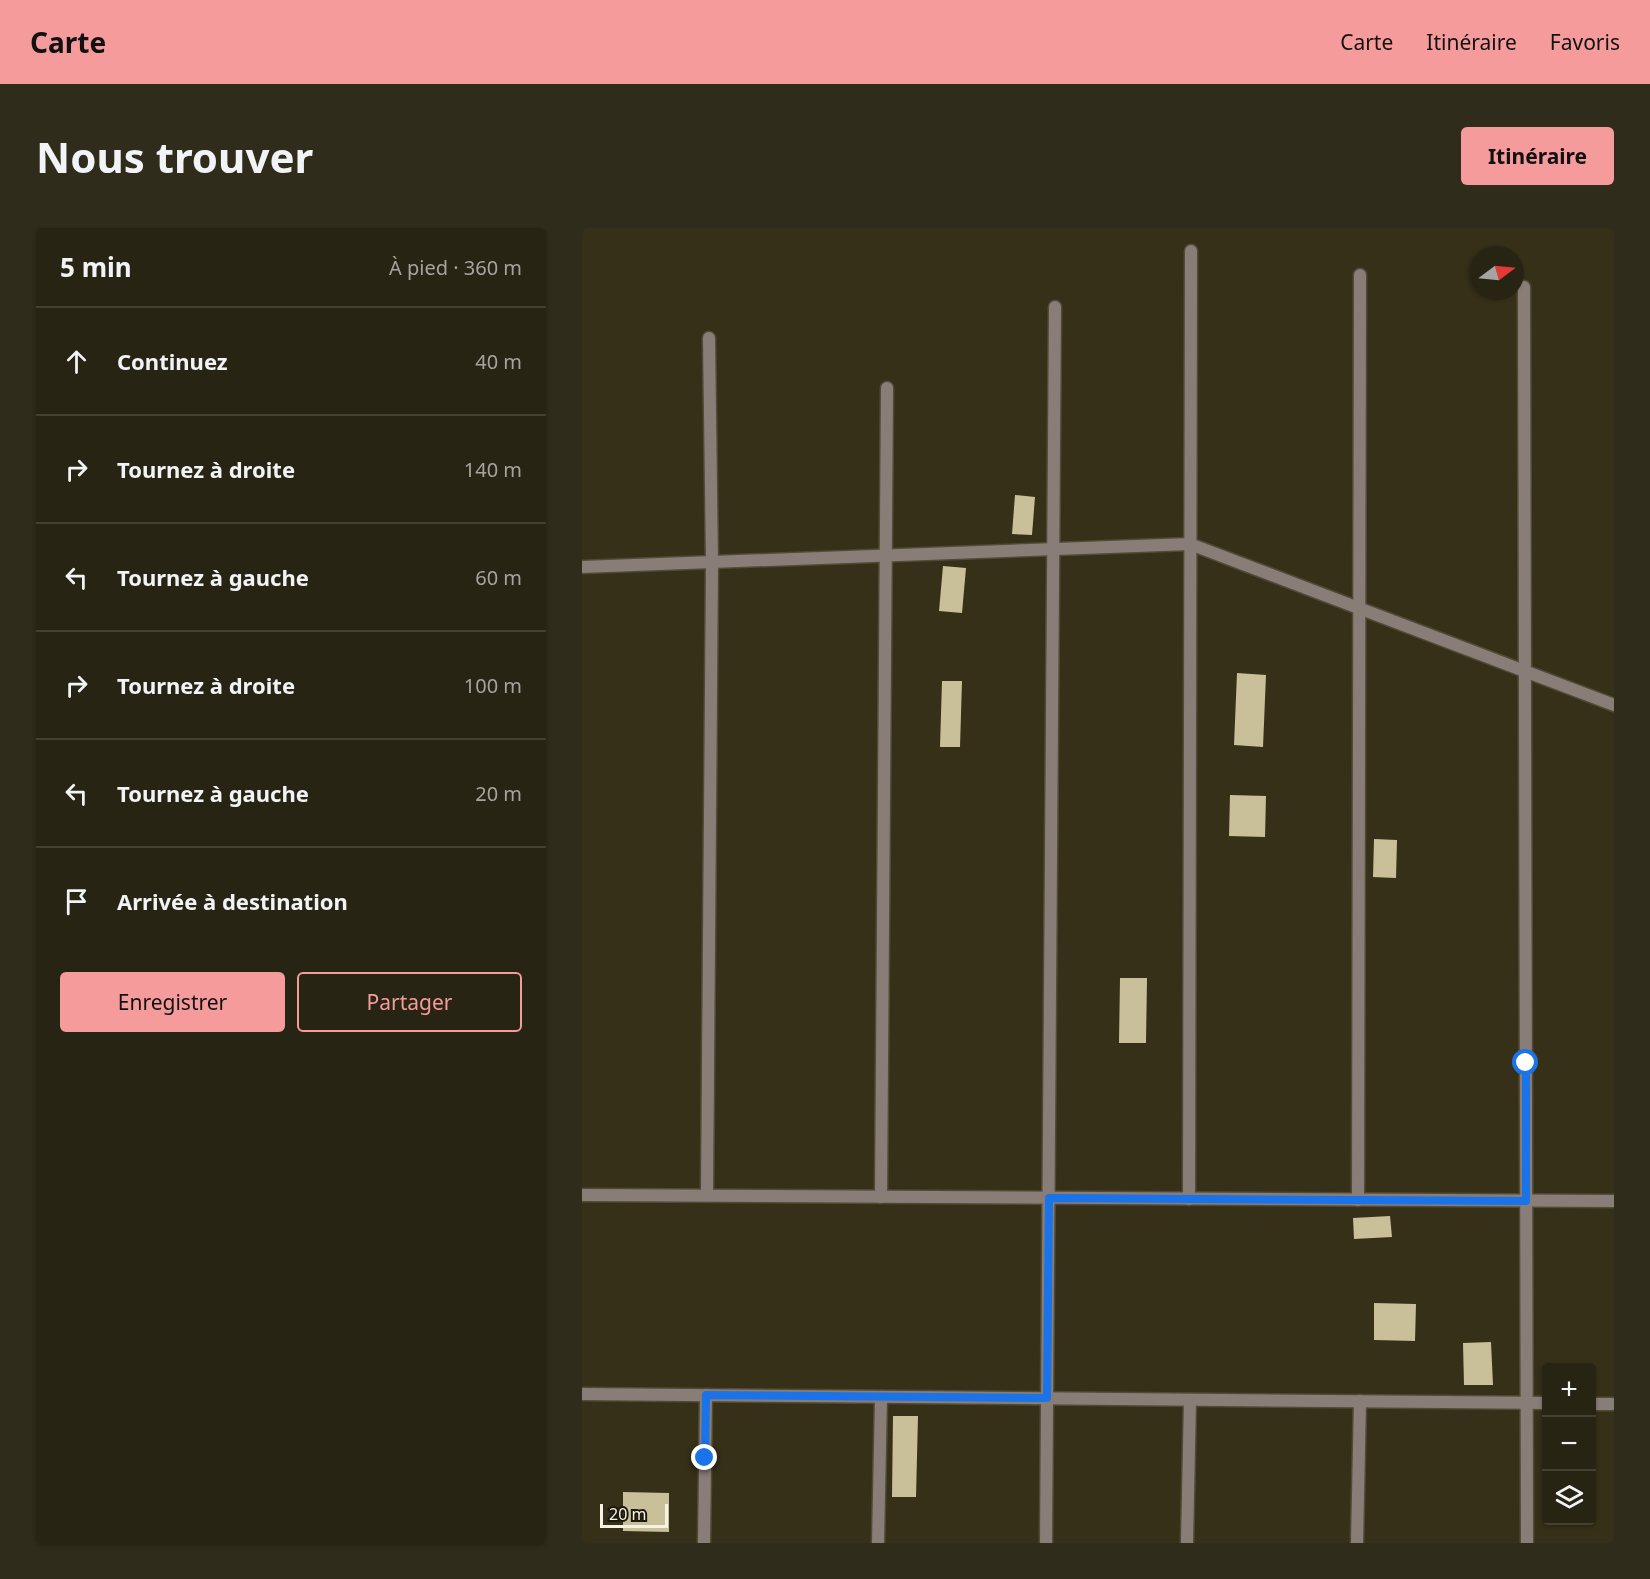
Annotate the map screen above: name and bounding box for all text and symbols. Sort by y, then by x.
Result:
text: Carte [30,23,106,61]
text: Carte [1340,28,1393,56]
text: Itinéraire [1426,28,1517,56]
text: Favoris [1550,28,1620,56]
button: Itinéraire [1461,127,1614,185]
text: Nous trouver [36,128,313,185]
north arrow [1470,246,1524,300]
text: 5 min [60,249,132,285]
text: À pied · 360 m [389,254,522,281]
icon: ahead [60,345,93,378]
text: Continuez [117,346,228,376]
text: 40 m [475,348,522,375]
icon: right [60,453,93,486]
text: Tournez à droite [117,454,295,484]
text: 140 m [464,456,522,483]
icon: left [60,561,93,594]
text: Tournez à gauche [117,562,309,592]
text: 60 m [475,564,522,591]
icon: right [60,669,93,702]
text: Tournez à droite [117,670,295,700]
text: 100 m [464,672,522,699]
icon: left [60,777,93,810]
text: Tournez à gauche [117,778,309,808]
text: 20 m [475,780,522,807]
icon: arrive [60,885,93,918]
text: Arrivée à destination [117,886,348,916]
button: Enregistrer [60,972,285,1032]
button: Partager [297,972,522,1032]
route start [1512,1049,1538,1075]
map controls [1542,1363,1596,1525]
button: + [1542,1363,1596,1417]
button: − [1542,1417,1596,1471]
route end [691,1444,717,1470]
button: layers [1542,1471,1596,1525]
scale bar [600,1501,668,1528]
text: 20 m [609,1503,646,1525]

